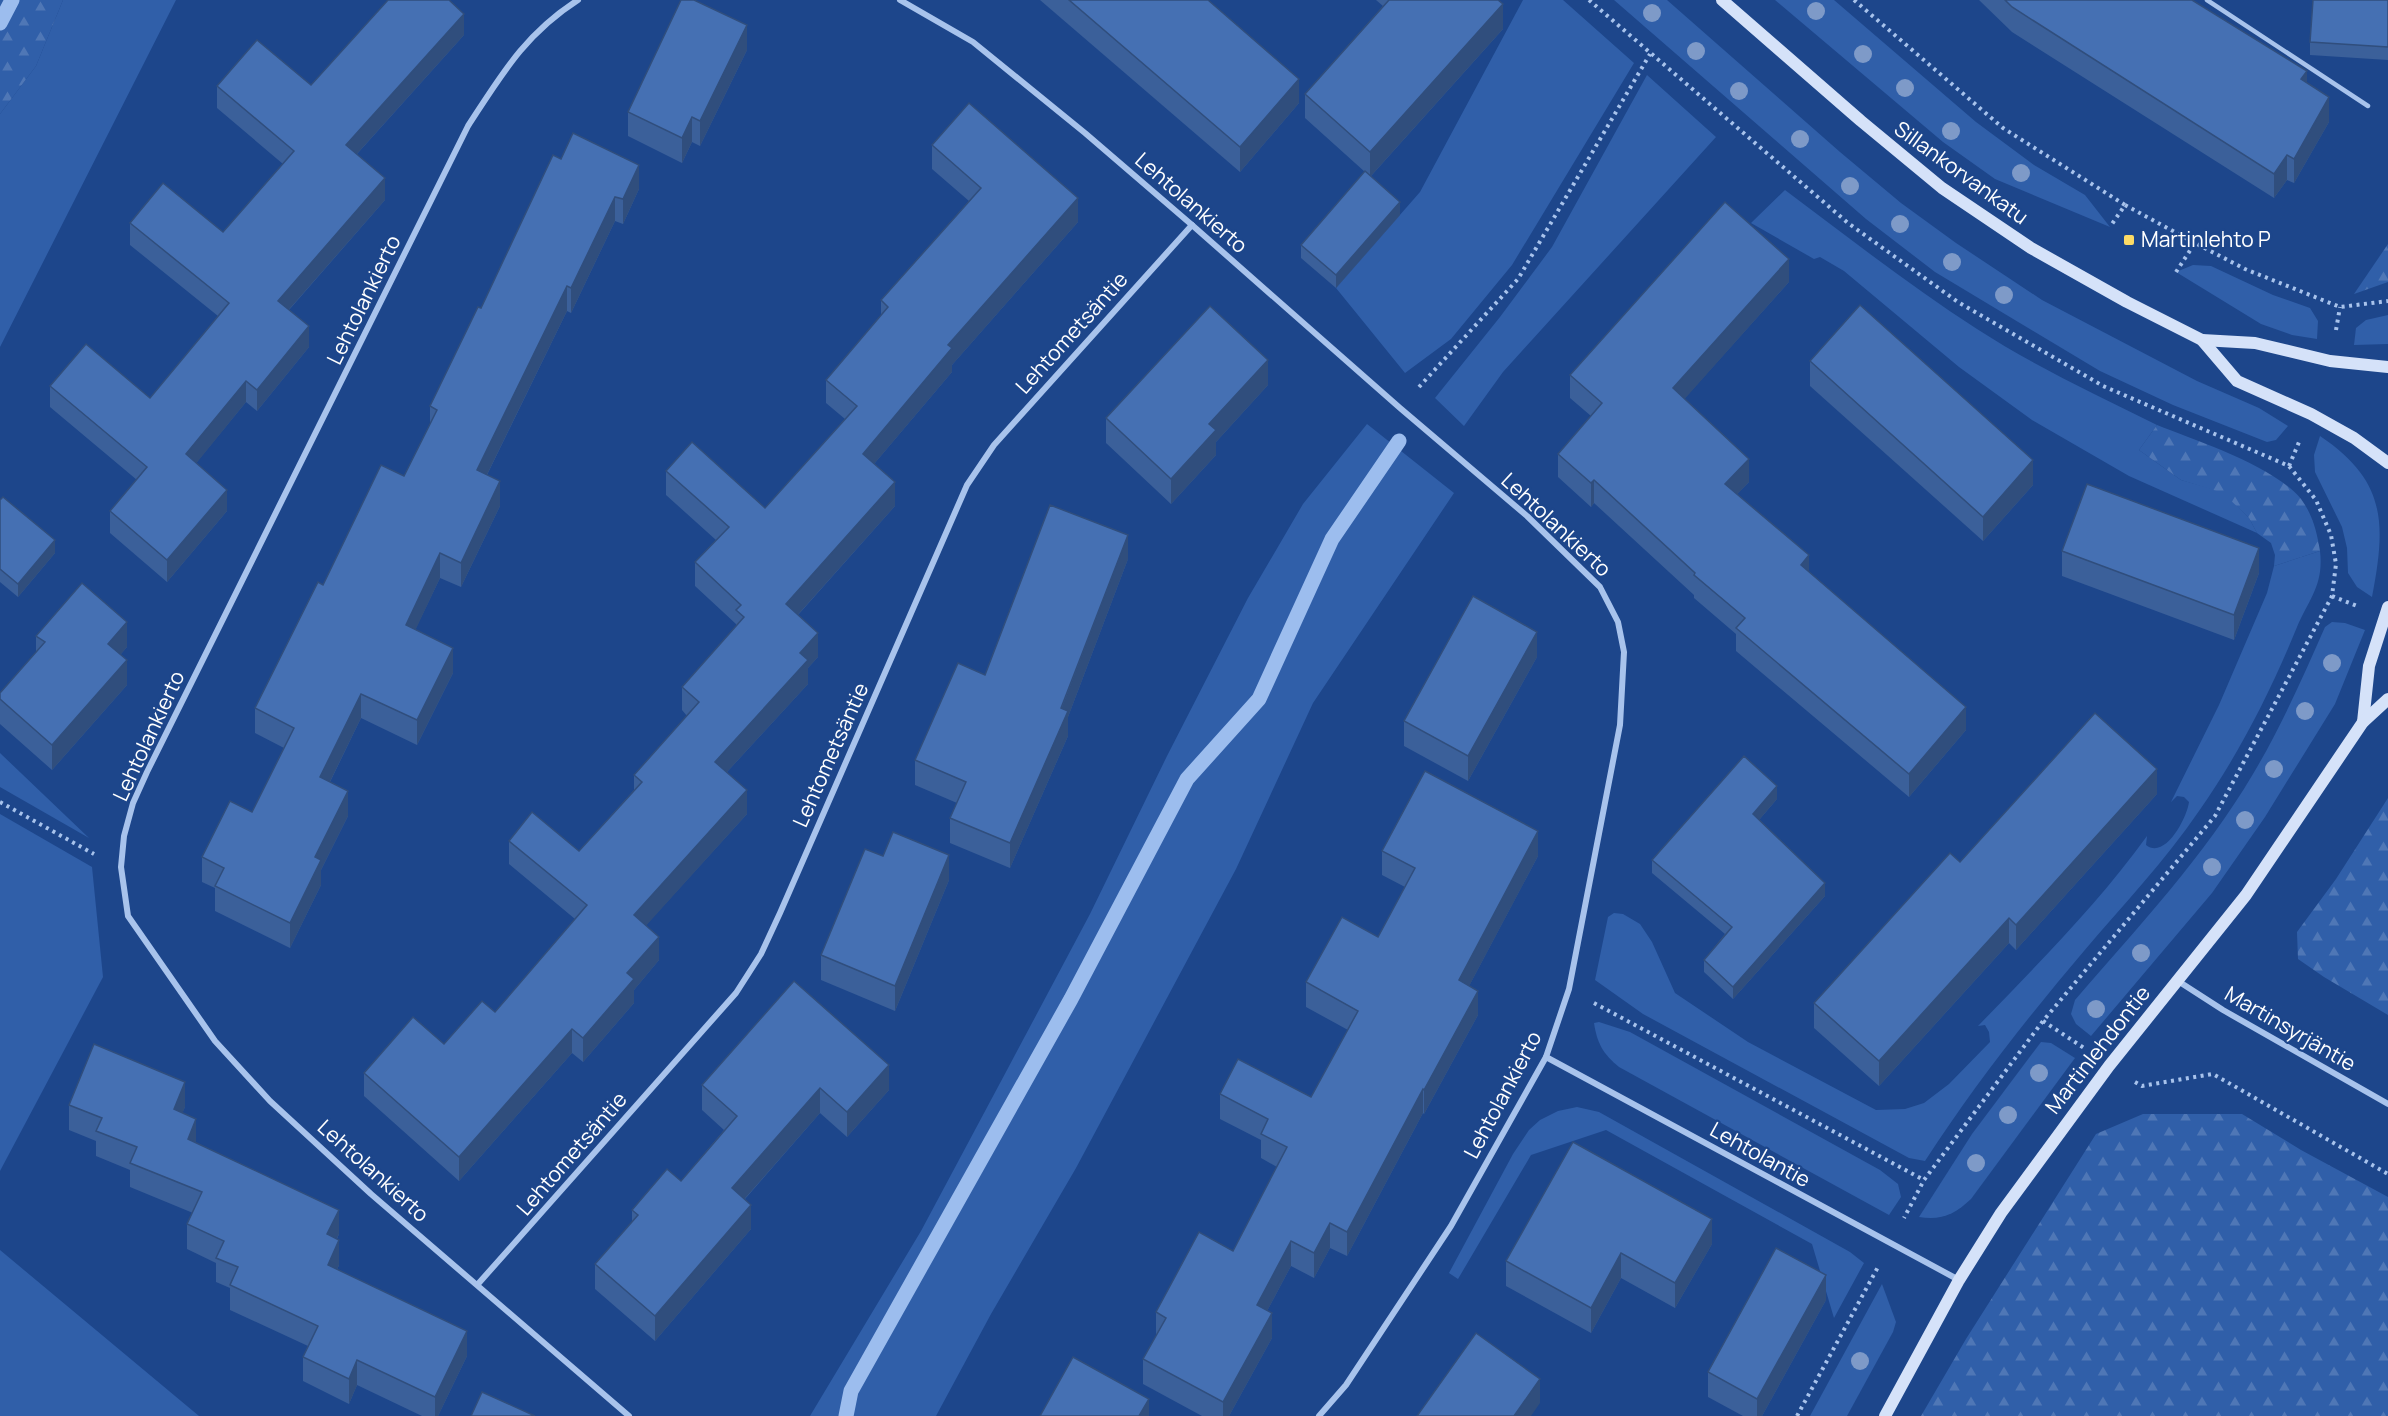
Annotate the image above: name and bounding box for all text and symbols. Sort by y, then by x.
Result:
street label: Sillankorvankatu [1889,114,2034,230]
street label: Lehtolankierto [1129,146,1254,259]
place label: Martinlehto P [2141,225,2271,253]
street label: Lehtolankierto [320,230,406,369]
marker: Martinlehto P [2122,233,2136,247]
street label: Lehtometsäntie [1009,265,1134,399]
street label: Lehtolankierto [1496,466,1618,582]
street label: Lehtolankierto [106,666,190,805]
street label: Lehtometsäntie [786,678,874,831]
street label: Martinsyrjäntie [2220,979,2361,1077]
street label: Martinlehdontie [2038,980,2156,1119]
street label: Lehtolankierto [1457,1026,1547,1163]
street label: Lehtometsäntie [510,1086,633,1221]
street label: Lehtolankierto [312,1113,435,1228]
street label: Lehtolantie [1705,1115,1816,1193]

